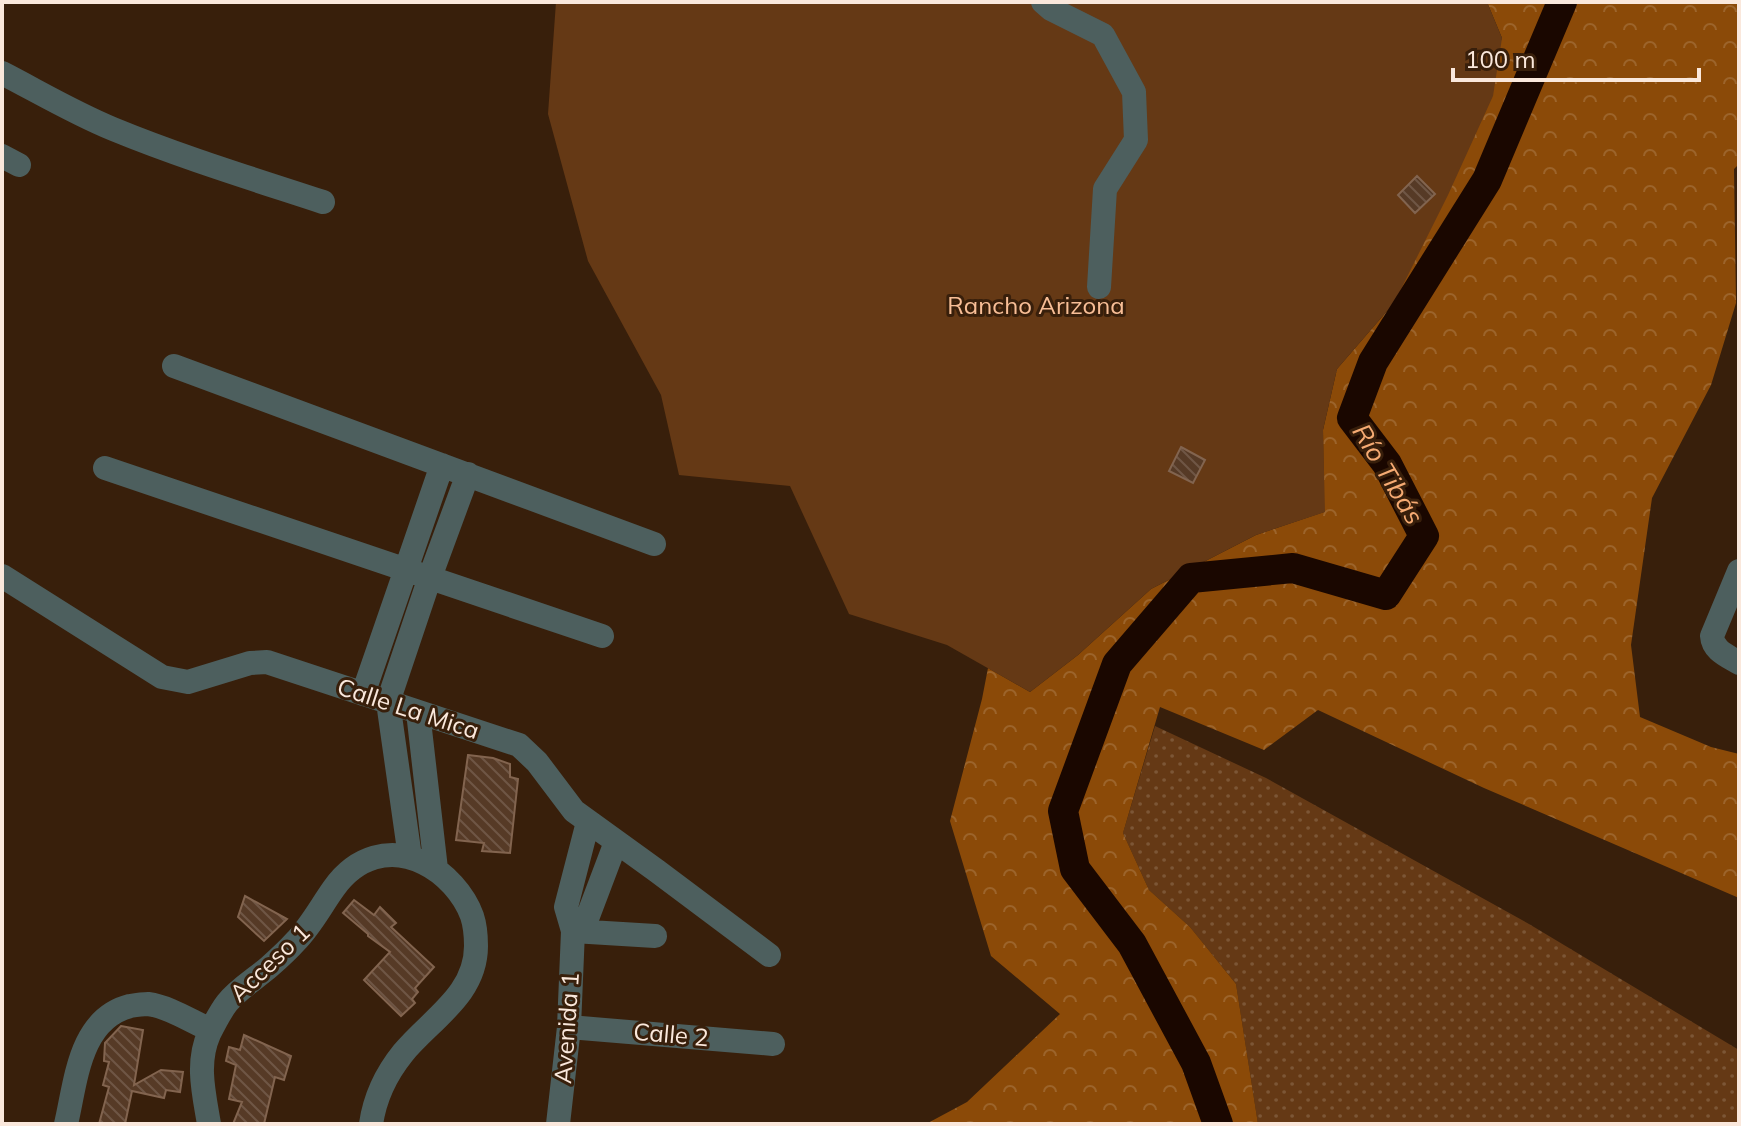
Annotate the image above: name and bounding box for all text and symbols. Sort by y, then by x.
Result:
scale bar [1453,32,1699,82]
text: 100 m [1465,44,1536,74]
park label: Rancho Arizona [947,290,1125,320]
water label: Río Tibás [1345,417,1431,530]
street label: Calle La Mica [334,671,483,745]
street label: Acceso 1 [223,917,316,1008]
street label: Avenida 1 [547,971,585,1085]
street label: Calle 2 [632,1016,710,1052]

